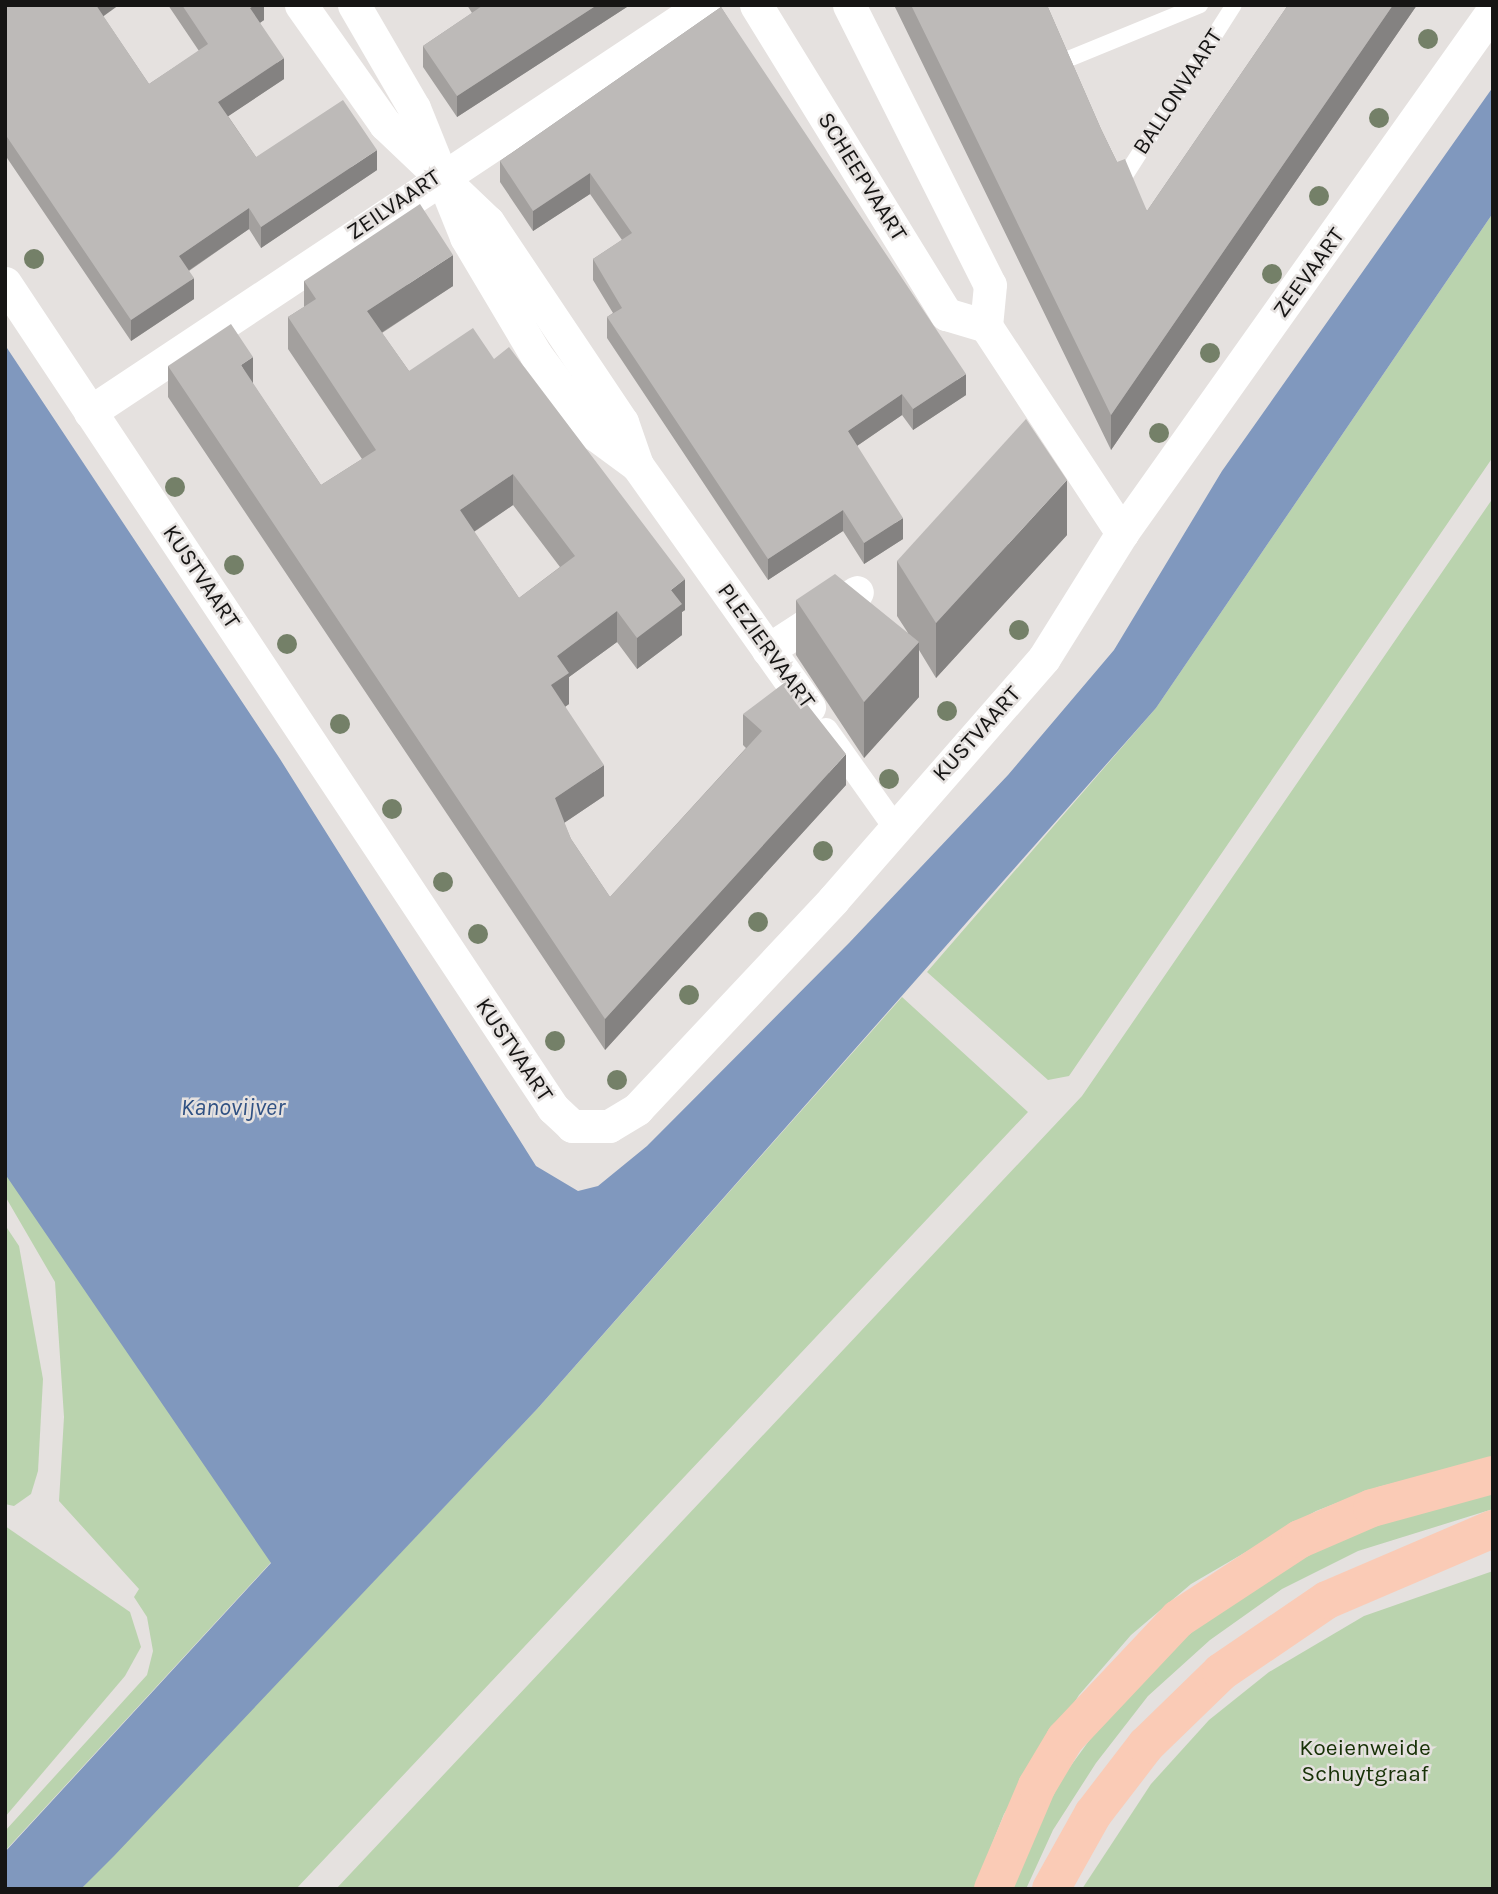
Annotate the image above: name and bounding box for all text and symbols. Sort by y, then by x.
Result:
street label: BALLONVAART [1127,24,1229,160]
street label: SCHEEPVAART [812,108,912,246]
street label: ZEILVAART [342,164,446,246]
street label: ZEEVAART [1267,223,1351,323]
street label: KUSTVAART [156,520,246,634]
street label: PLEZIERVAART [711,578,821,714]
street label: KUSTVAART [927,681,1027,787]
street label: KUSTVAART [469,993,559,1107]
water label: Kanovijver [181,1094,285,1122]
park label: Koeienweide Schuytgraaf [1299,1734,1431,1788]

